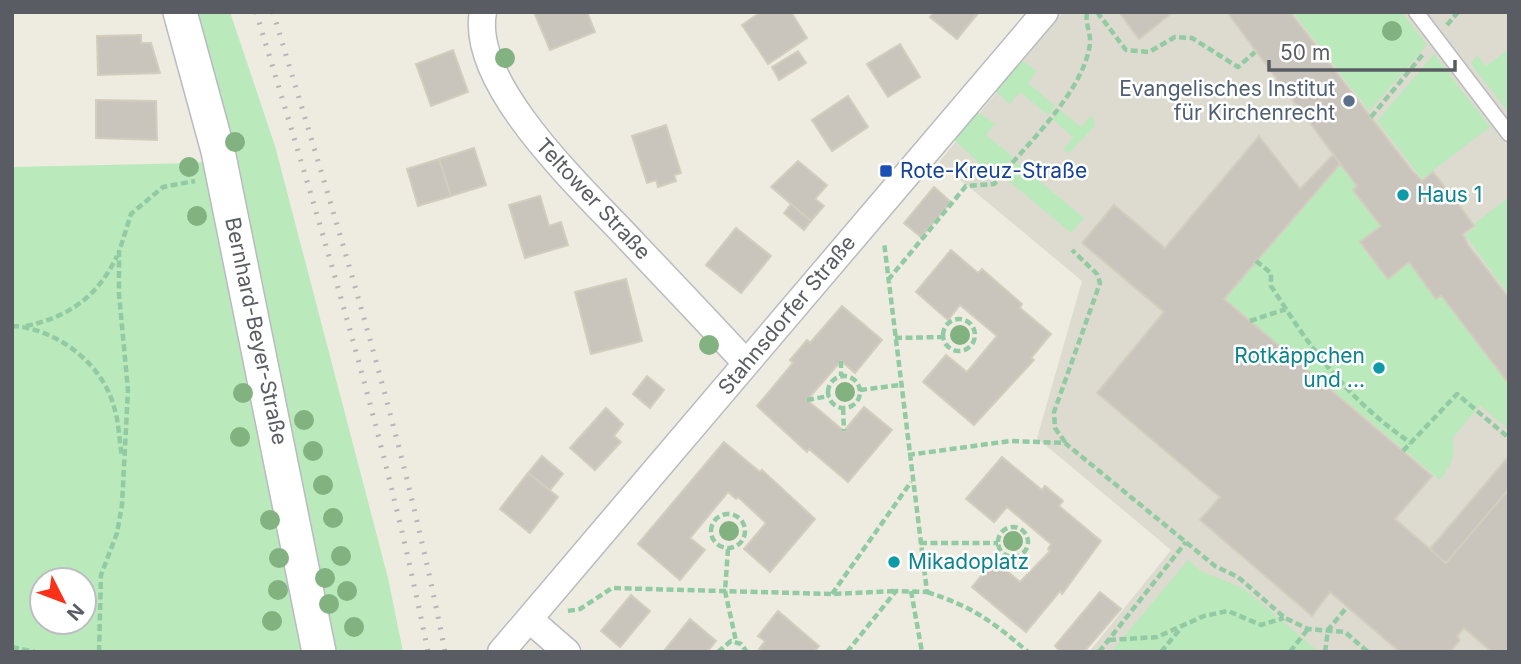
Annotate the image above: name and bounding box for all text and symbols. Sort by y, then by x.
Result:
scale bar [1269,28,1454,72]
text: 50 m [1280,40,1330,65]
place label: Evangelisches Institut für Kirchenrecht [1119,76,1335,125]
marker: Evangelisches Institut für Kirchenrecht [1341,93,1357,109]
street label: Teltower Straße [531,133,656,264]
place label: Rote-Kreuz-Straße [900,158,1087,183]
marker: Rote-Kreuz-Straße [878,163,894,179]
place label: Haus 1 [1417,182,1482,207]
marker: Haus 1 [1395,187,1411,203]
street label: Bernhard-Beyer-Straße [220,215,293,447]
street label: Stahnsdorfer Straße [713,230,861,399]
place label: Rotkäppchen und ... [1234,343,1365,392]
marker: Rotkäppchen und ... [1371,360,1387,376]
place label: Mikadoplatz [908,549,1029,574]
marker: Mikadoplatz [886,554,902,570]
north arrow [28,566,98,636]
text: N [62,599,89,625]

